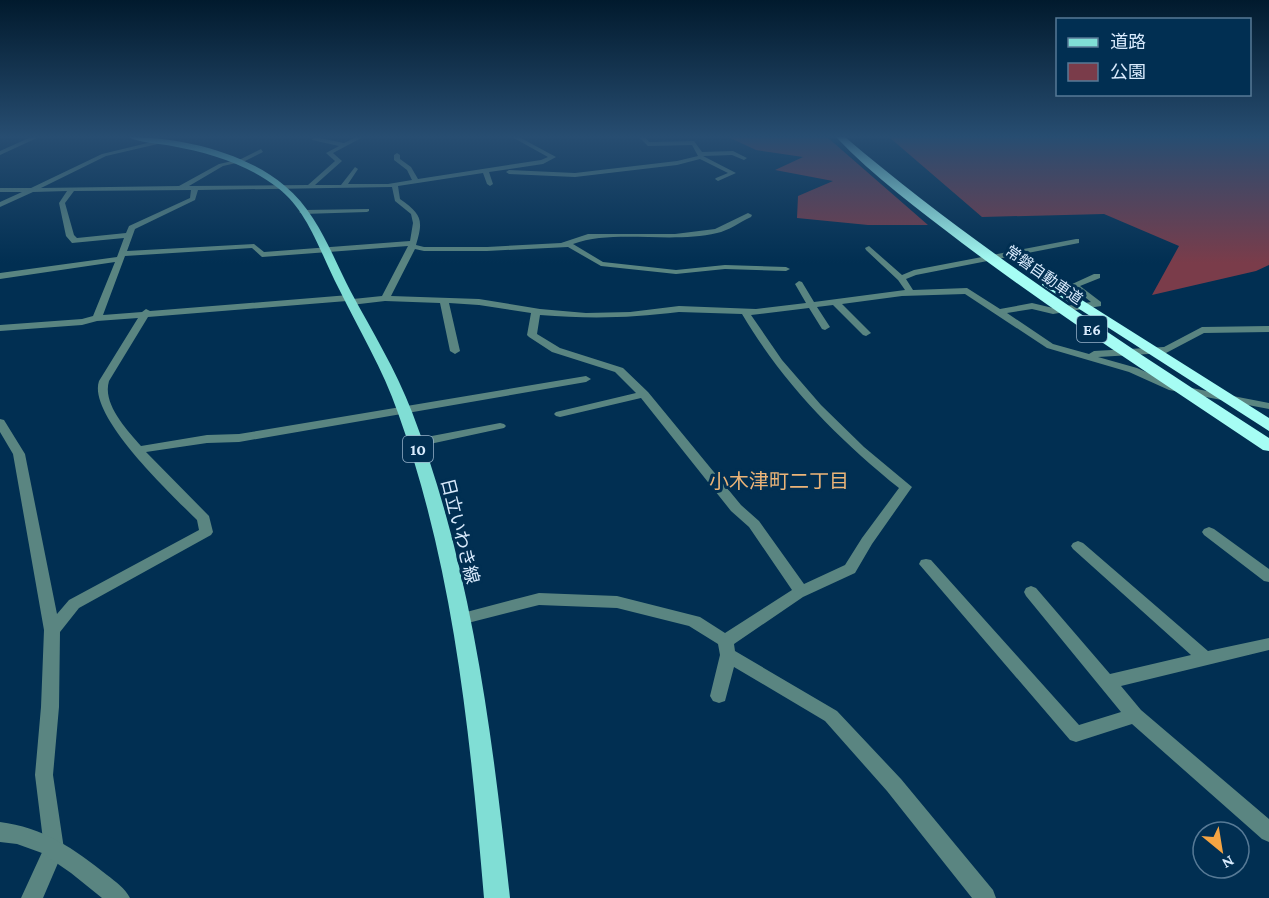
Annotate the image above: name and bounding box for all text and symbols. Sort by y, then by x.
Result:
legend [1056,18,1251,96]
text: 道路 [1110,32,1146,52]
text: 公園 [1110,62,1146,82]
street label: 常磐自動車道 [1003,243,1085,307]
road number: E6 [1077,316,1107,342]
road number: 10 [403,436,433,462]
district label: 小木津町二丁目 [709,470,849,492]
street label: 日立いわき線 [437,476,483,586]
north arrow [1191,820,1251,880]
text: N [1219,852,1237,873]

